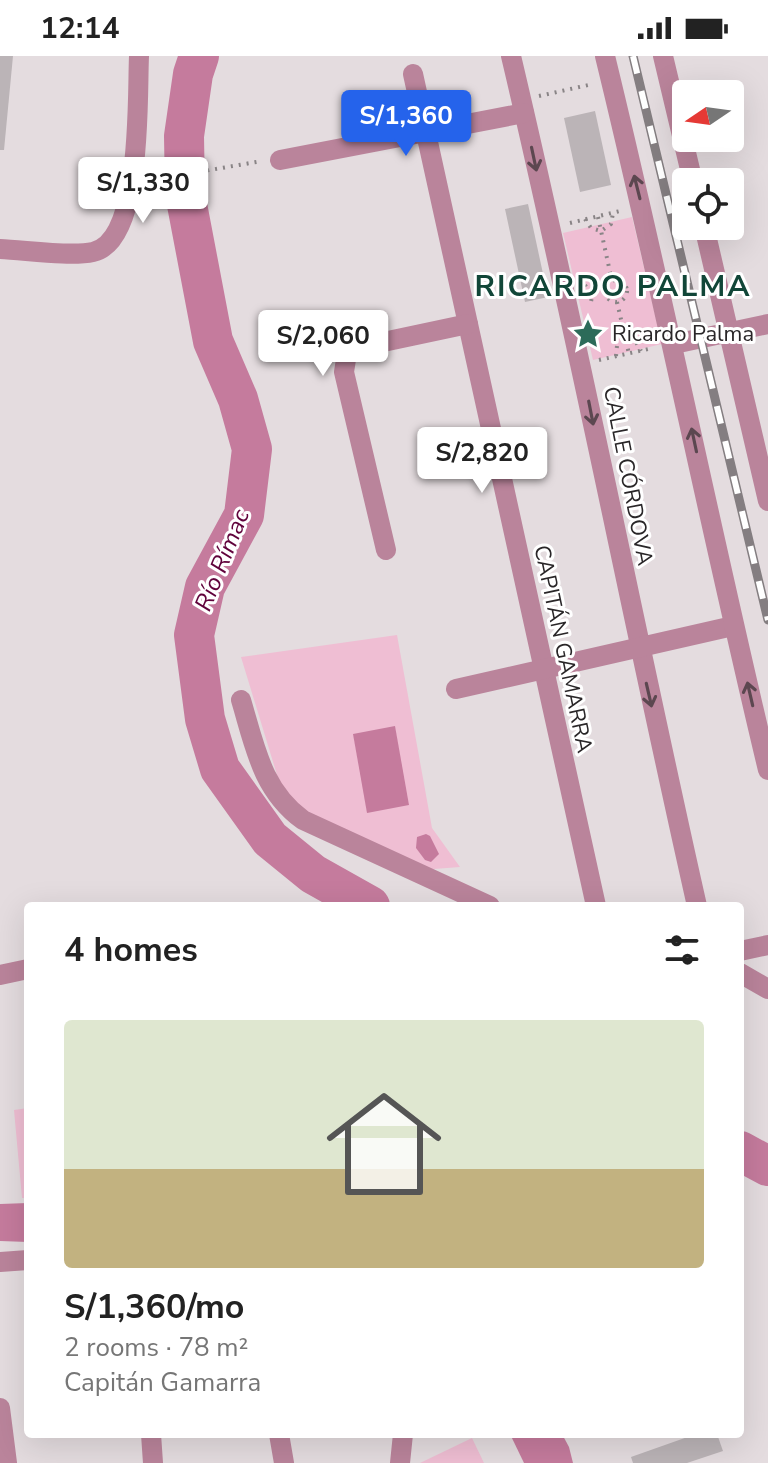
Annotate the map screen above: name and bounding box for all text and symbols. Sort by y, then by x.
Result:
text: 12:14 [40,8,119,49]
north arrow [672,80,744,152]
map controls [672,80,744,240]
pin: S/1,360 [332,90,480,158]
text: S/1,360 [359,98,453,133]
one-way arrow [527,146,542,172]
pin: S/1,330 [69,157,217,225]
text: S/1,330 [96,165,190,200]
button: locate [672,168,744,240]
one-way arrow [629,174,644,200]
district label: RICARDO PALMA [474,266,752,307]
pin: S/2,060 [249,310,397,378]
place icon: Ricardo Palma [571,317,605,351]
text: S/2,060 [276,318,370,353]
place label: Ricardo Palma [612,319,754,349]
street label: CALLE CÓRDOVA [596,384,660,568]
one-way arrow [584,400,599,425]
pin: S/2,820 [408,427,556,495]
one-way arrow [686,428,701,454]
text: S/2,820 [435,435,529,470]
water label: Río Rímac [187,504,257,616]
street label: CAPITÁN GAMARRA [526,542,600,756]
one-way arrow [642,682,657,707]
one-way arrow [742,682,757,707]
text: 4 homes [64,927,198,973]
icon: filters [660,928,704,972]
icon: home [312,1072,456,1216]
text: S/1,360/mo [64,1284,244,1330]
text: 2 rooms · 78 m² [64,1330,248,1365]
text: Capitán Gamarra [64,1365,261,1400]

